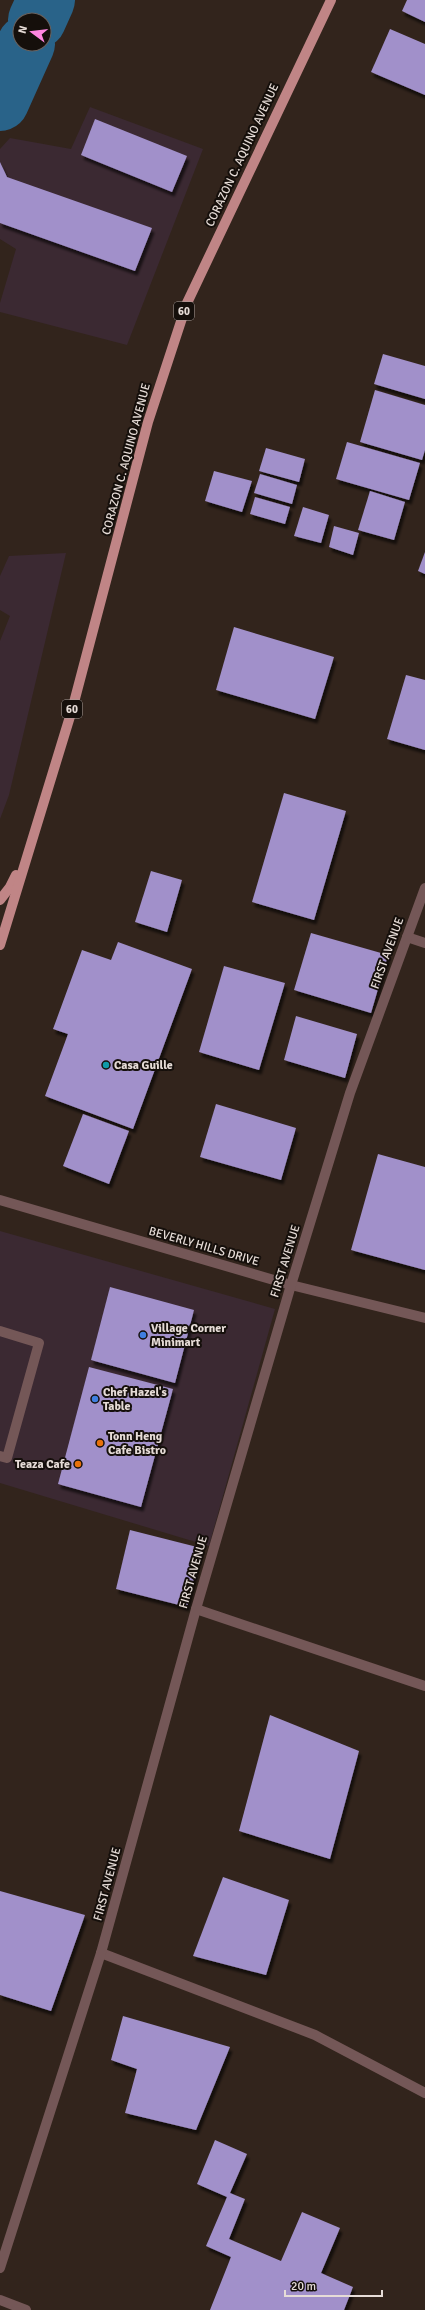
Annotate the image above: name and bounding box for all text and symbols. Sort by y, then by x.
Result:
north arrow [12,12,52,52]
text: N [16,24,30,35]
street label: CORAZON C. AQUINO AVENUE [203,81,282,229]
road number: 60 [174,302,194,320]
street label: CORAZON C. AQUINO AVENUE [99,381,154,537]
road number: 60 [62,700,82,718]
street label: FIRST AVENUE [368,915,407,991]
place label: Casa Guille [114,1058,173,1073]
marker: Casa Guille [101,1060,111,1070]
street label: FIRST AVENUE [267,1223,304,1299]
street label: BEVERLY HILLS DRIVE [147,1224,261,1269]
place label: Village Corner Minimart [151,1321,226,1350]
marker: Village Corner Minimart [138,1330,148,1340]
place label: Chef Hazel's Table [103,1385,168,1414]
marker: Chef Hazel's Table [90,1394,100,1404]
place label: Tonn Heng Cafe Bistro [108,1429,166,1458]
marker: Tonn Heng Cafe Bistro [95,1438,105,1448]
place label: Teaza Cafe [15,1457,70,1472]
marker: Teaza Cafe [73,1459,83,1469]
street label: FIRST AVENUE [176,1534,211,1610]
street label: FIRST AVENUE [90,1846,125,1922]
scale bar [285,2272,382,2298]
text: 20 m [291,2279,316,2294]

